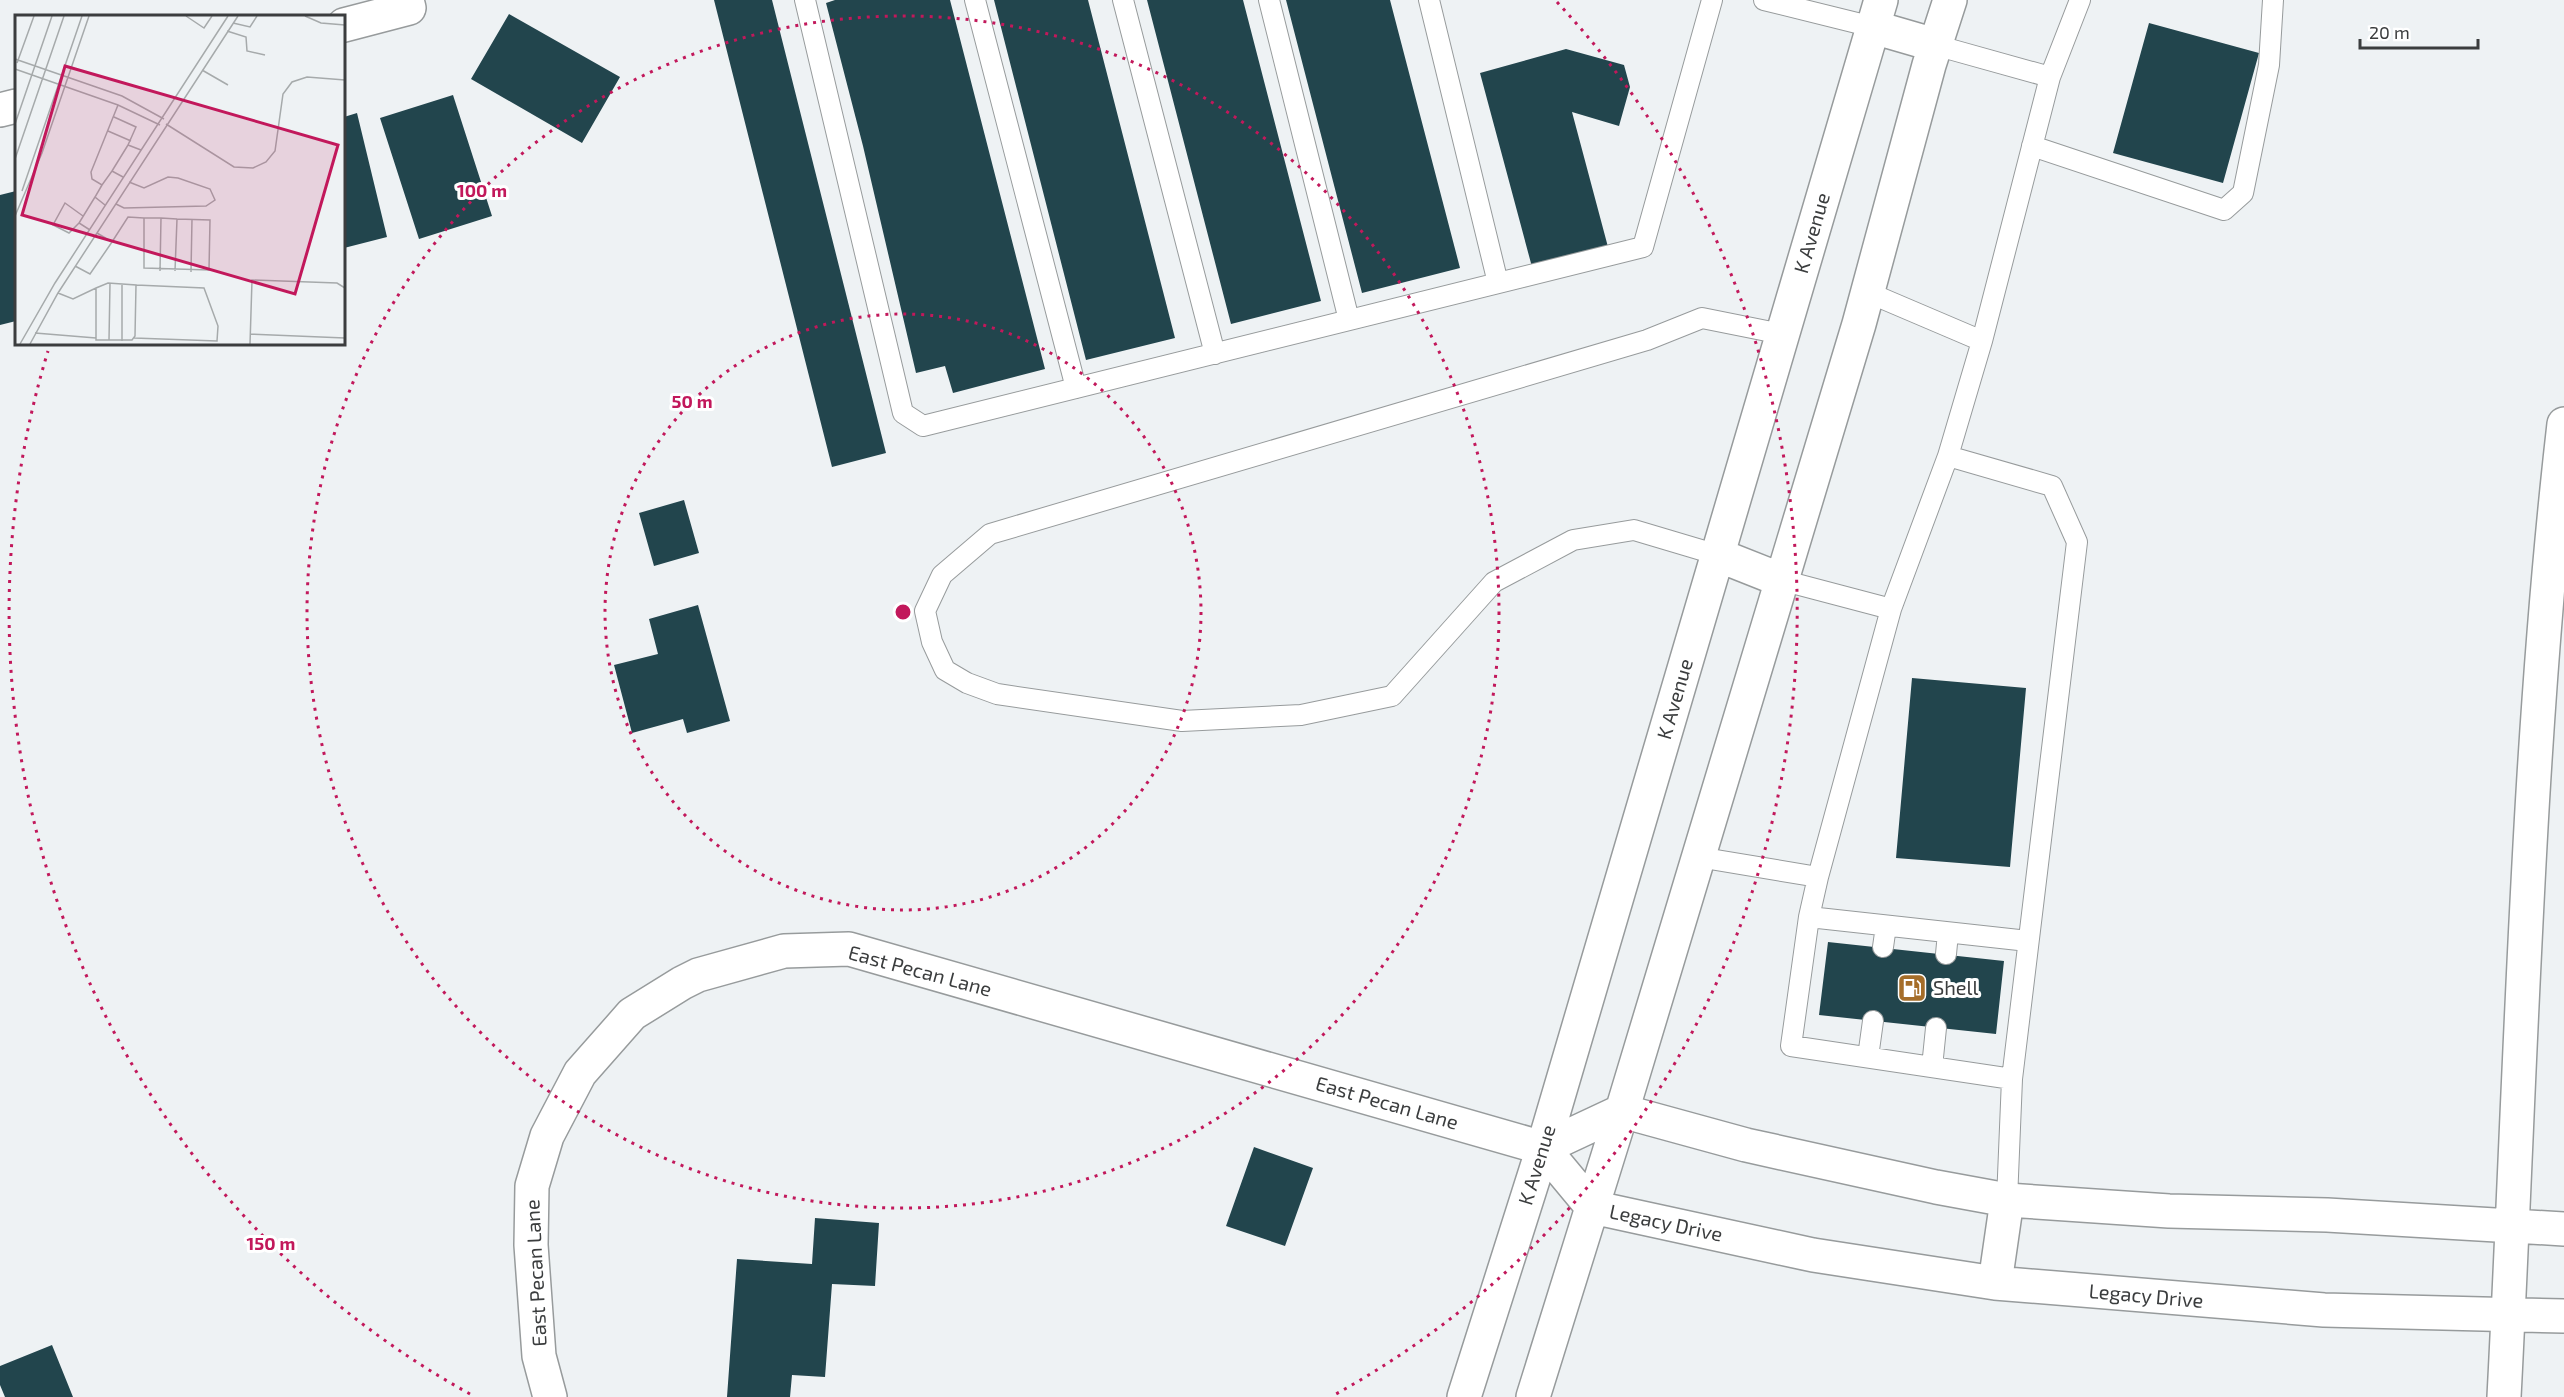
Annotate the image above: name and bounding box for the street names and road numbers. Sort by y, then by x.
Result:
street label: K Avenue [1788,190,1834,276]
street label: K Avenue [1651,656,1697,742]
street label: East Pecan Lane [846,939,995,1001]
street label: East Pecan Lane [1313,1070,1461,1134]
street label: K Avenue [1512,1122,1560,1208]
street label: Legacy Drive [1608,1198,1725,1246]
street label: East Pecan Lane [519,1199,551,1347]
street label: Legacy Drive [2088,1278,2204,1312]

